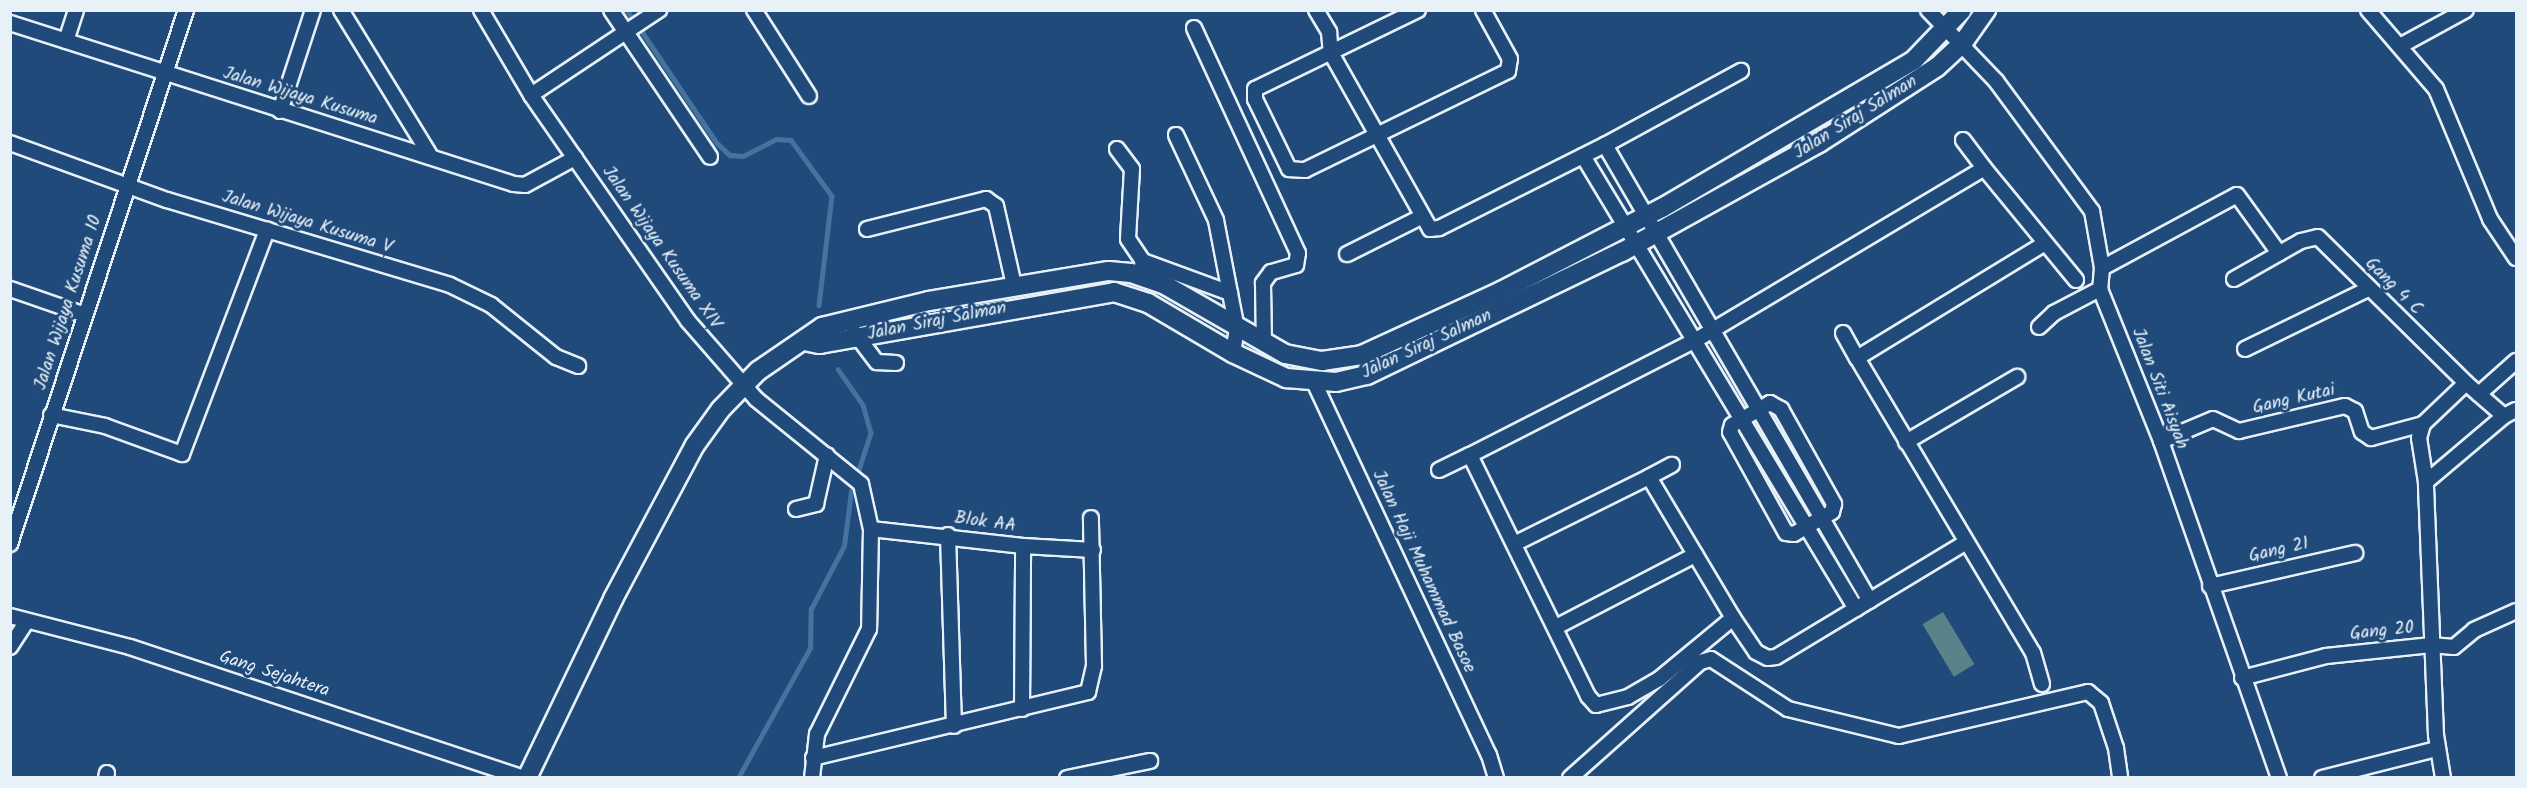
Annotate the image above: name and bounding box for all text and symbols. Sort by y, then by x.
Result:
street label: Jalan Wijaya Kusuma [220,63,380,131]
street label: Jalan Siraj Salman [1790,71,1922,165]
street label: Jalan Wijaya Kusuma XIV [597,162,725,334]
street label: Jalan Wijaya Kusuma V [219,187,395,259]
street label: Jalan Wijaya Kusuma 10 [31,213,107,393]
street label: Gang 4 C [2360,254,2426,320]
street label: Jalan Siraj Salman [866,298,1008,346]
street label: Jalan Siraj Salman [1358,305,1496,385]
street label: Jalan Siti Aisyah [2126,325,2192,453]
street label: Gang Kutai [2251,380,2337,420]
street label: Jalan Haji Muhammad Basoe [1366,467,1480,677]
street label: Blok AA [953,508,1017,538]
street label: Gang 21 [2247,534,2311,568]
street label: Gang 20 [2349,618,2415,646]
street label: Gang Sejahtera [216,647,332,703]

